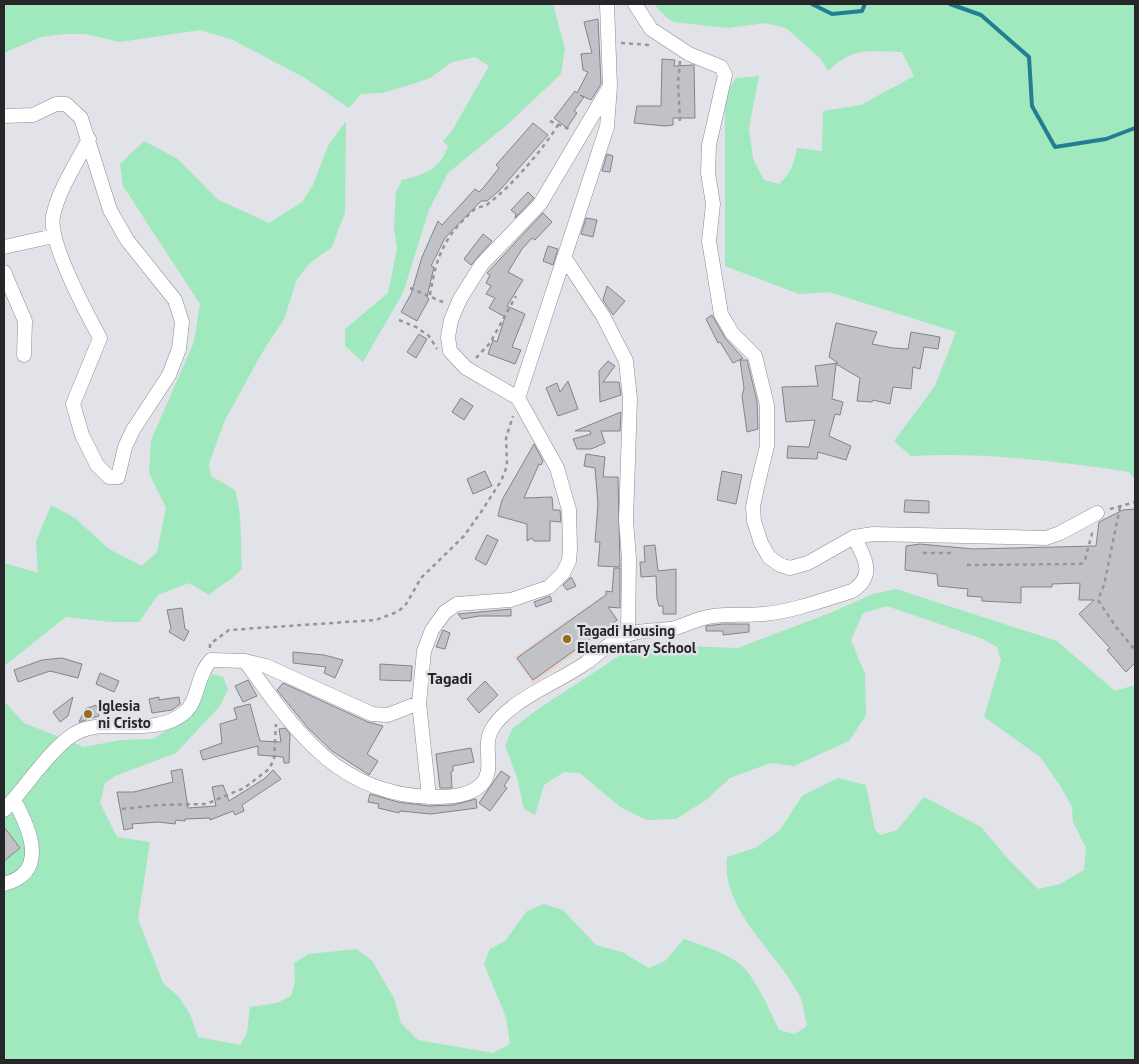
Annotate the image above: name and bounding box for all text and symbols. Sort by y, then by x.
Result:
place label: Tagadi Housing Elementary School [577,621,697,657]
marker: Tagadi Housing Elementary School [561,633,573,645]
district label: Tagadi [428,668,472,688]
place label: Iglesia ni Cristo [98,696,151,732]
marker: Iglesia ni Cristo [82,708,94,720]

